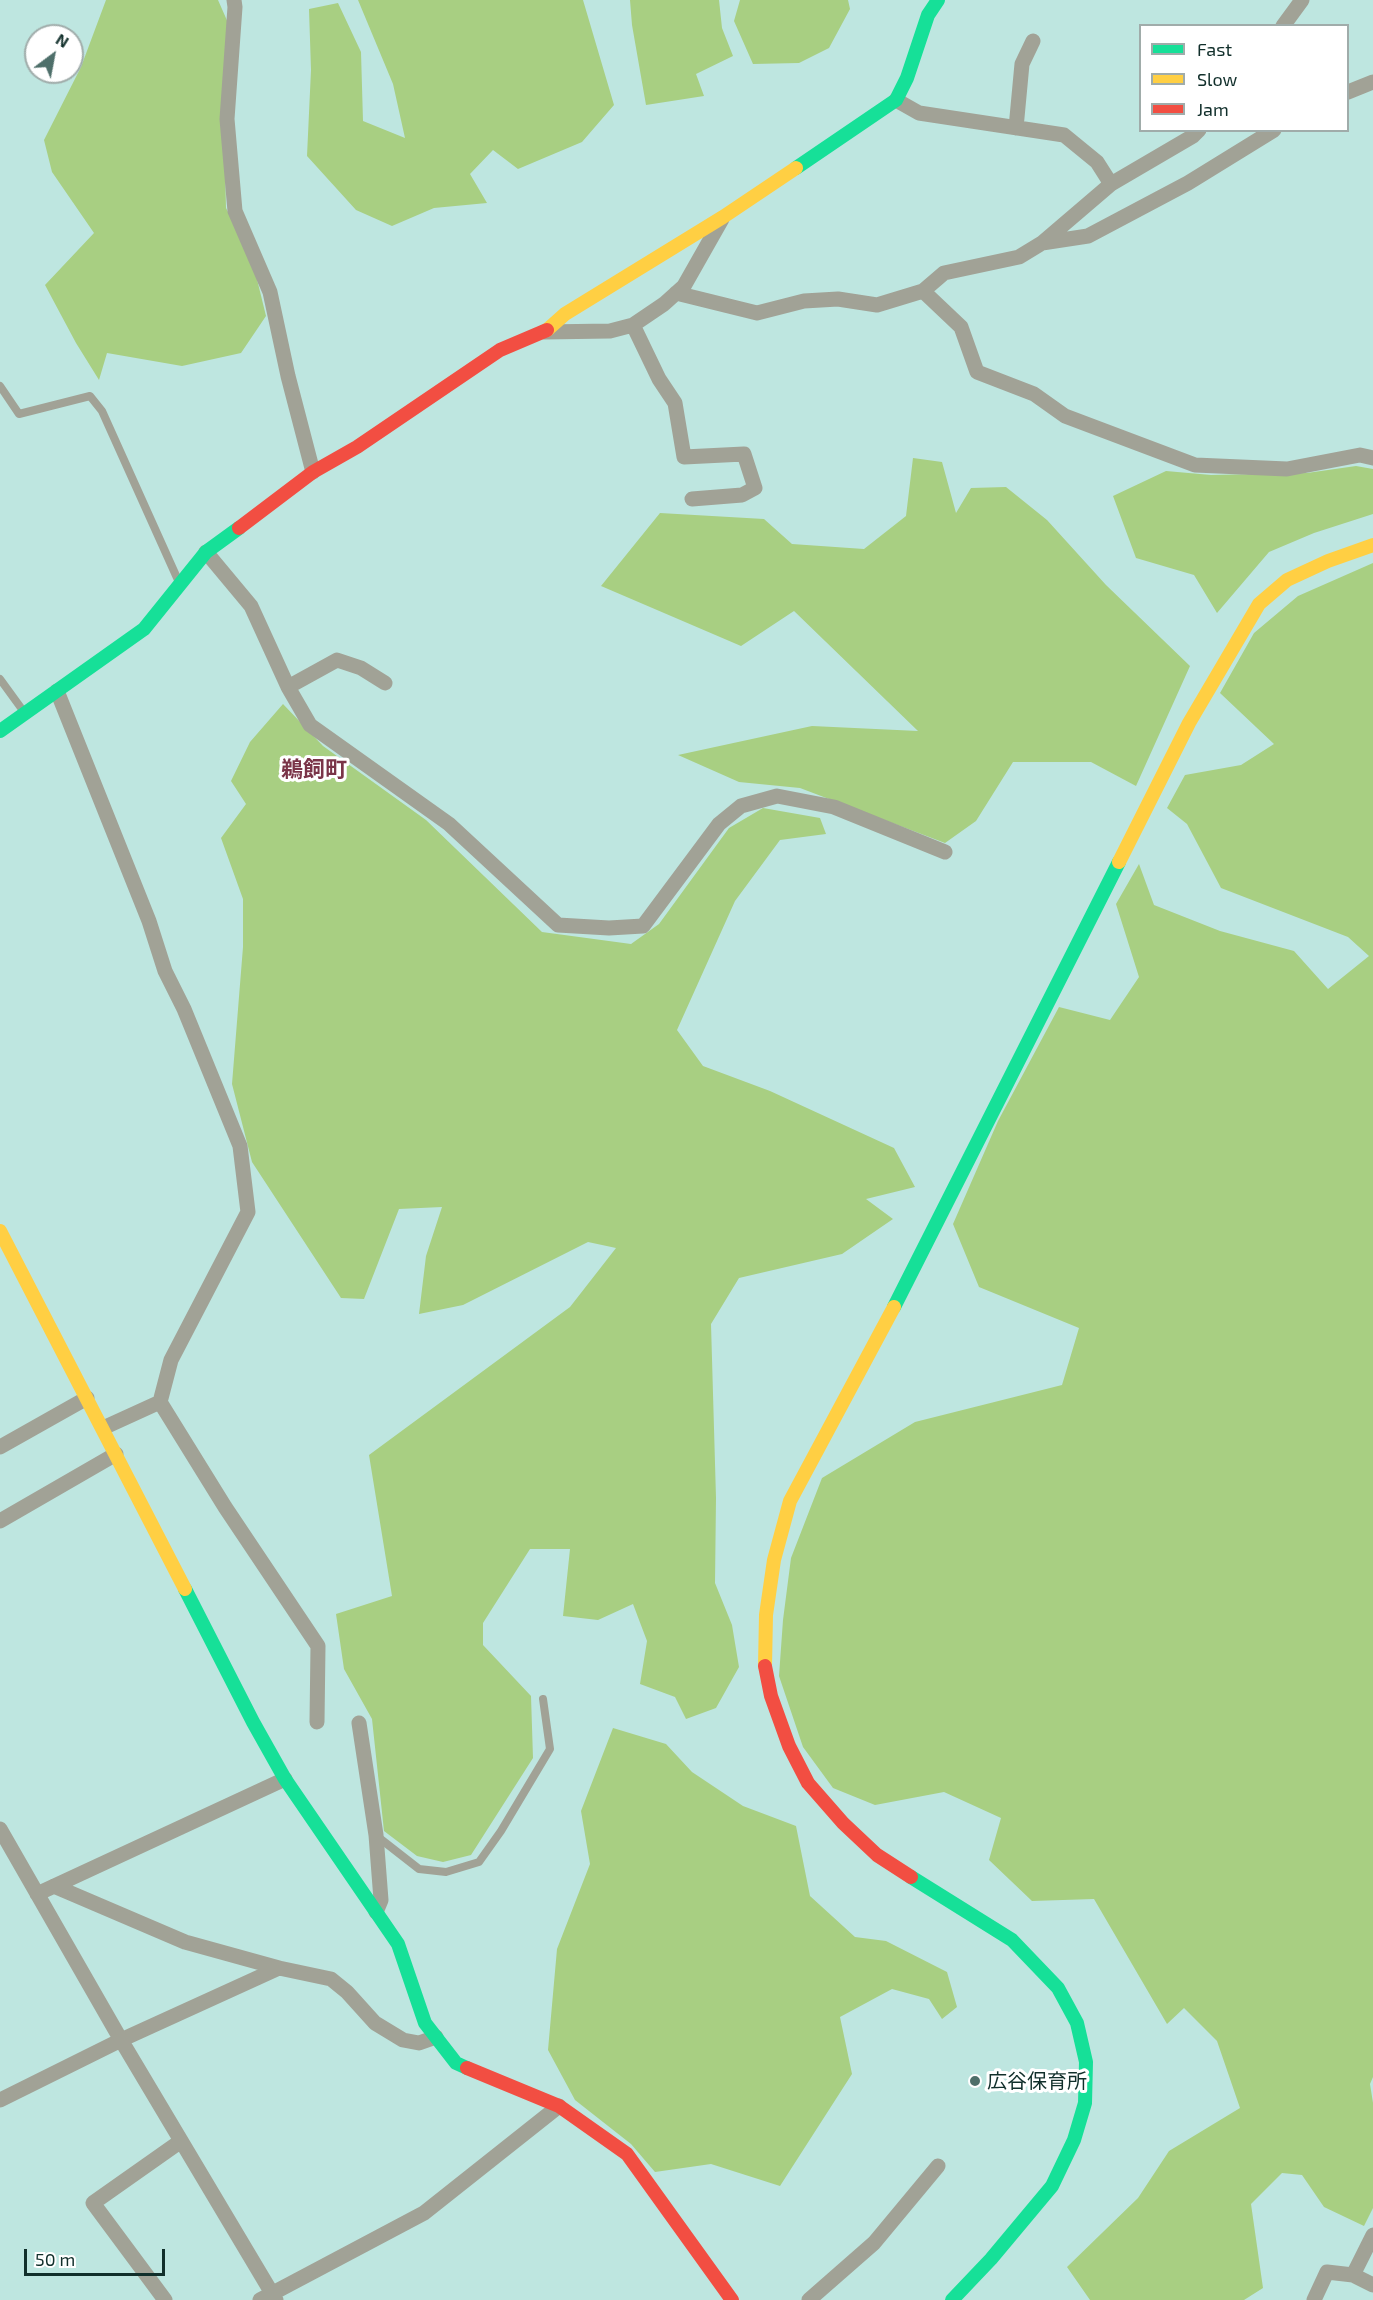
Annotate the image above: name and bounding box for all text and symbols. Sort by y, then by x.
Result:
north arrow [24,24,84,84]
legend [1139,24,1349,132]
text: N [53,29,73,51]
text: Fast [1197,38,1232,60]
text: Slow [1197,68,1237,90]
text: Jam [1197,98,1229,120]
district label: 鵜飼町 [281,757,347,783]
place label: 広谷保育所 [987,2069,1087,2093]
marker: 広谷保育所 [968,2074,982,2088]
scale bar [27,2237,168,2275]
text: 50 m [35,2248,75,2270]

